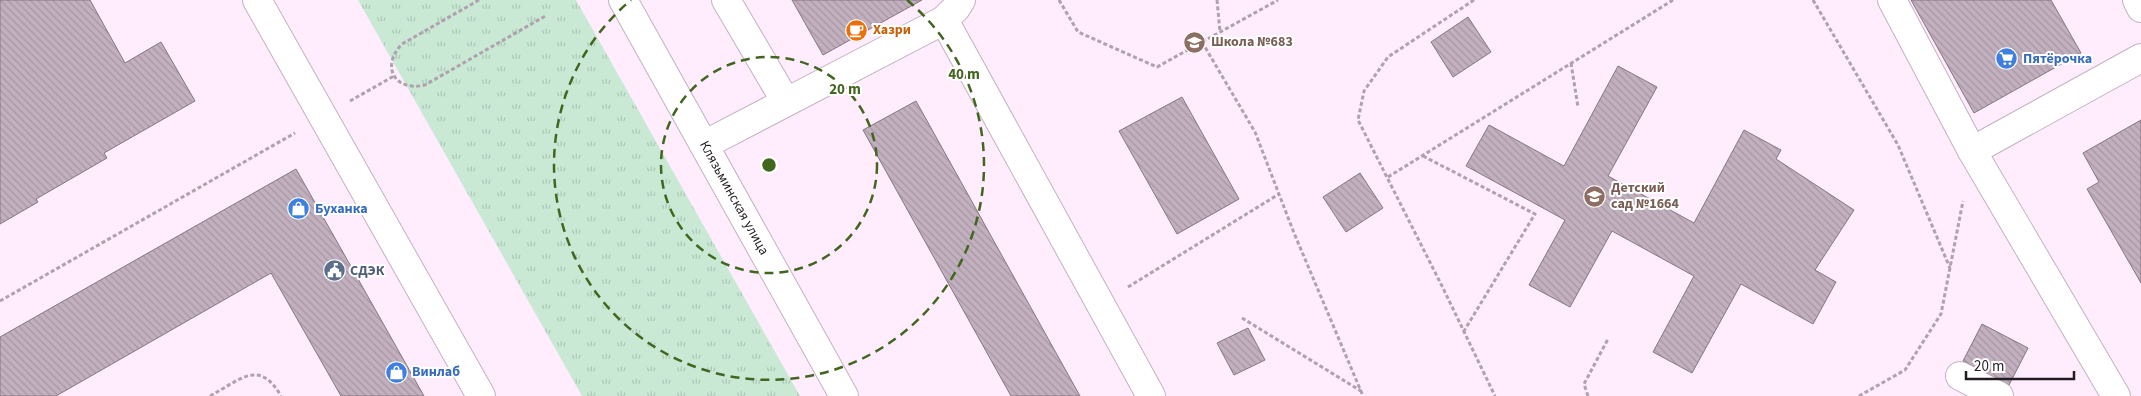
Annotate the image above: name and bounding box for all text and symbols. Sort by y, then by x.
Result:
cafe icon: Хазри [845,18,869,42]
place label: Хазри [873,20,911,40]
school or university icon: Школа №683 [1183,30,1207,54]
place label: Школа №683 [1211,32,1293,52]
supermarket icon: Пятёрочка [1995,47,2019,71]
place label: Пятёрочка [2023,49,2092,69]
text: 40 m [948,64,980,85]
text: 20 m [829,79,861,100]
street label: Клязьминская улица [694,137,774,259]
centre of rings [760,156,778,174]
place label: Детский сад №1664 [1611,178,1679,214]
school or university icon: Детский сад №1664 [1583,184,1607,208]
shop icon: Буханка [287,197,311,221]
place label: Буханка [315,199,368,219]
public building icon: СДЭК [322,259,346,283]
place label: СДЭК [350,261,385,281]
scale bar [1966,348,2074,380]
text: 20 m [1974,356,2004,377]
shop icon: Винлаб [384,360,408,384]
place label: Винлаб [412,362,460,382]

